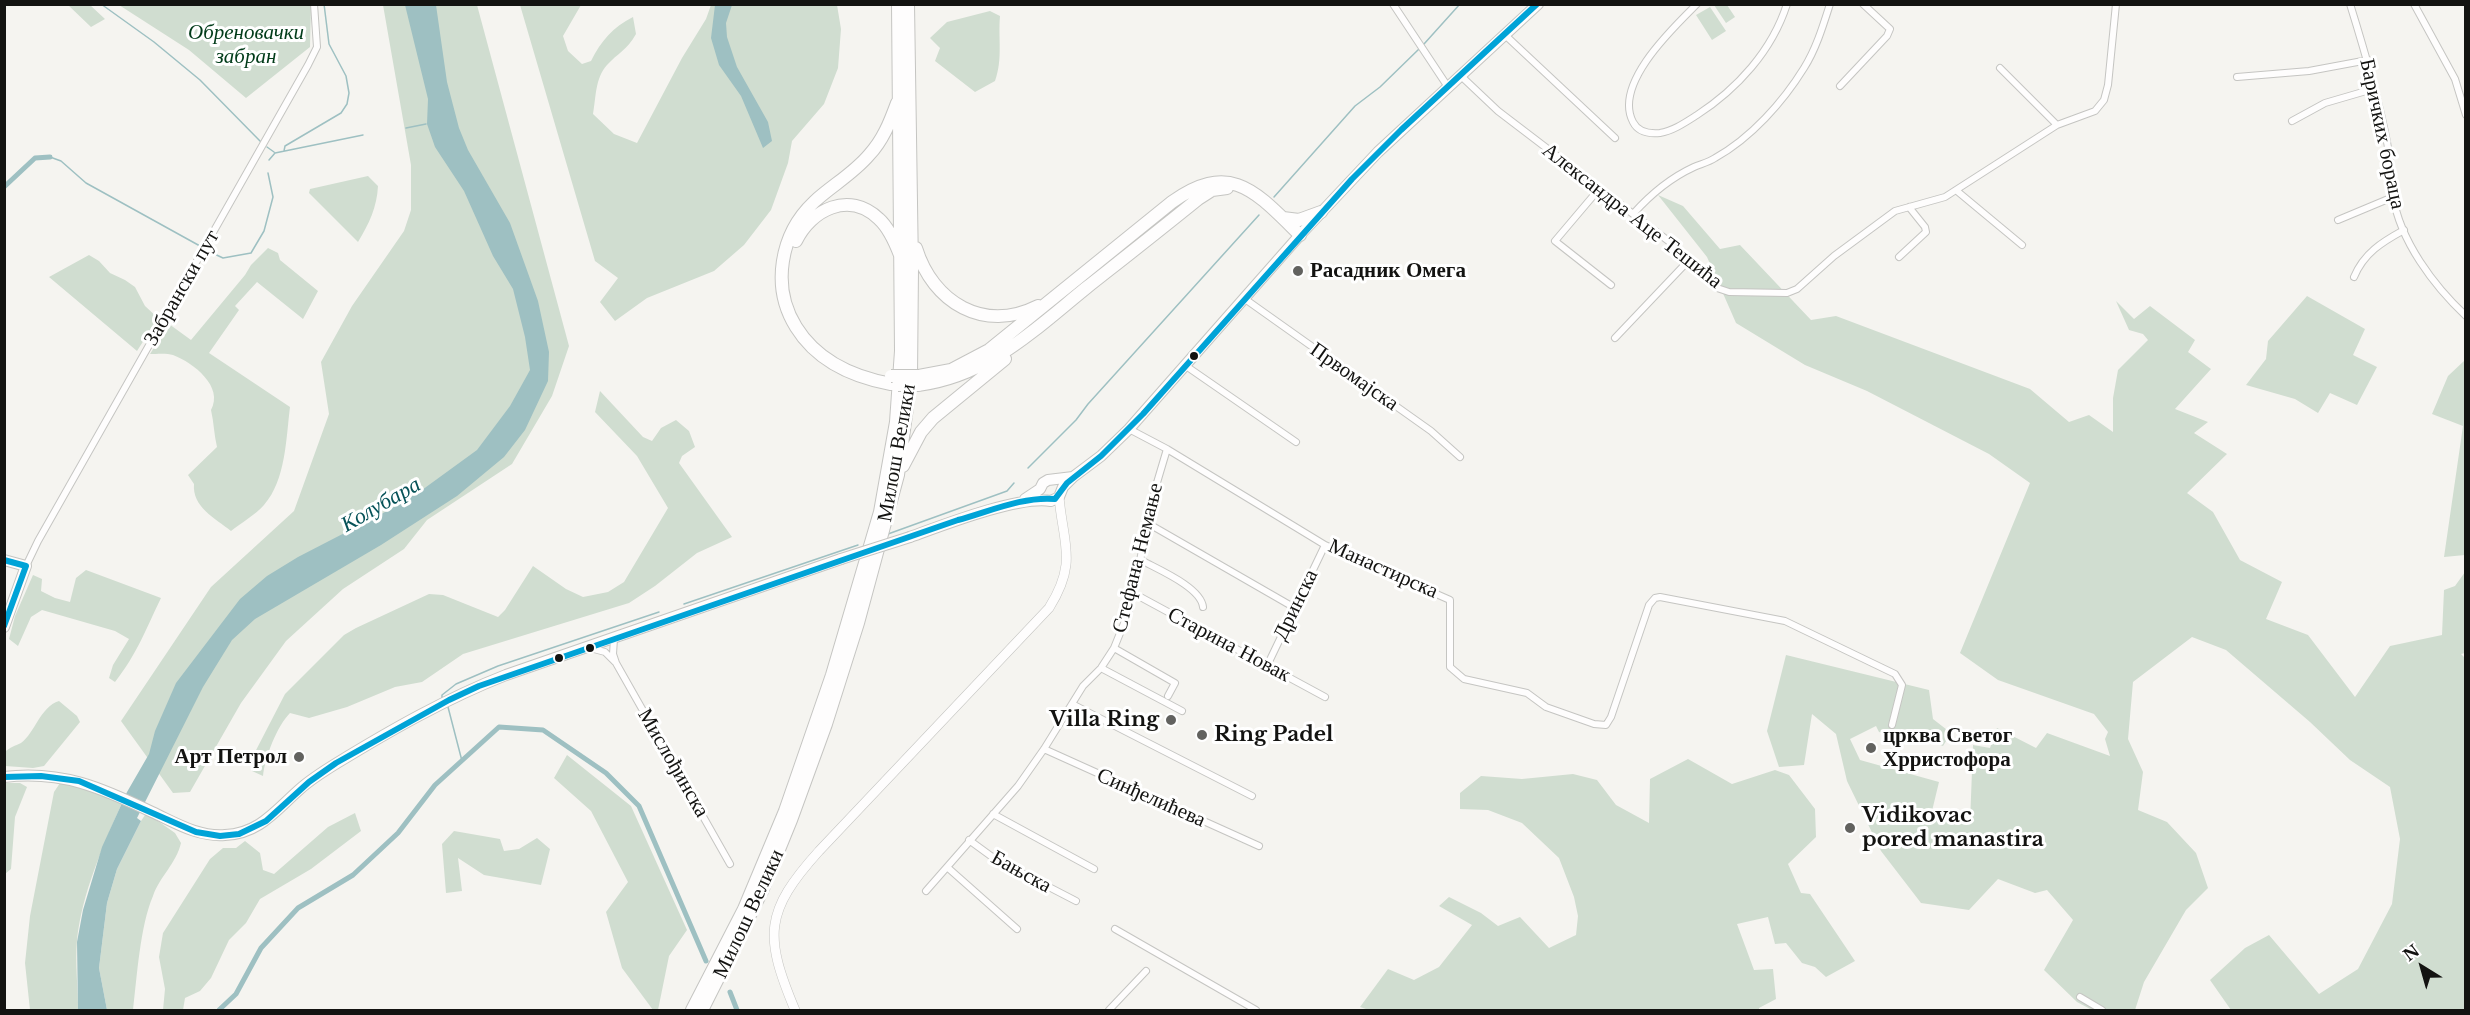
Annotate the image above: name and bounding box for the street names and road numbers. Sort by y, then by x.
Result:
street label: Баричких бораца [2354,56,2410,212]
street label: Александра Аце Тешића [1537,138,1727,294]
street label: Забрански пут [139,226,225,350]
street label: Првомајска [1305,337,1403,417]
street label: Милош Велики [872,382,922,524]
street label: Стефана Немање [1107,481,1169,635]
street label: Манастирска [1324,534,1442,604]
street label: Дринска [1268,565,1324,645]
street label: Старина Новак [1163,602,1295,688]
street label: Мислођинска [632,704,714,822]
street label: Синђелићева [1093,763,1209,833]
street label: Милош Велики [708,845,790,983]
street label: Бањска [986,845,1056,899]

